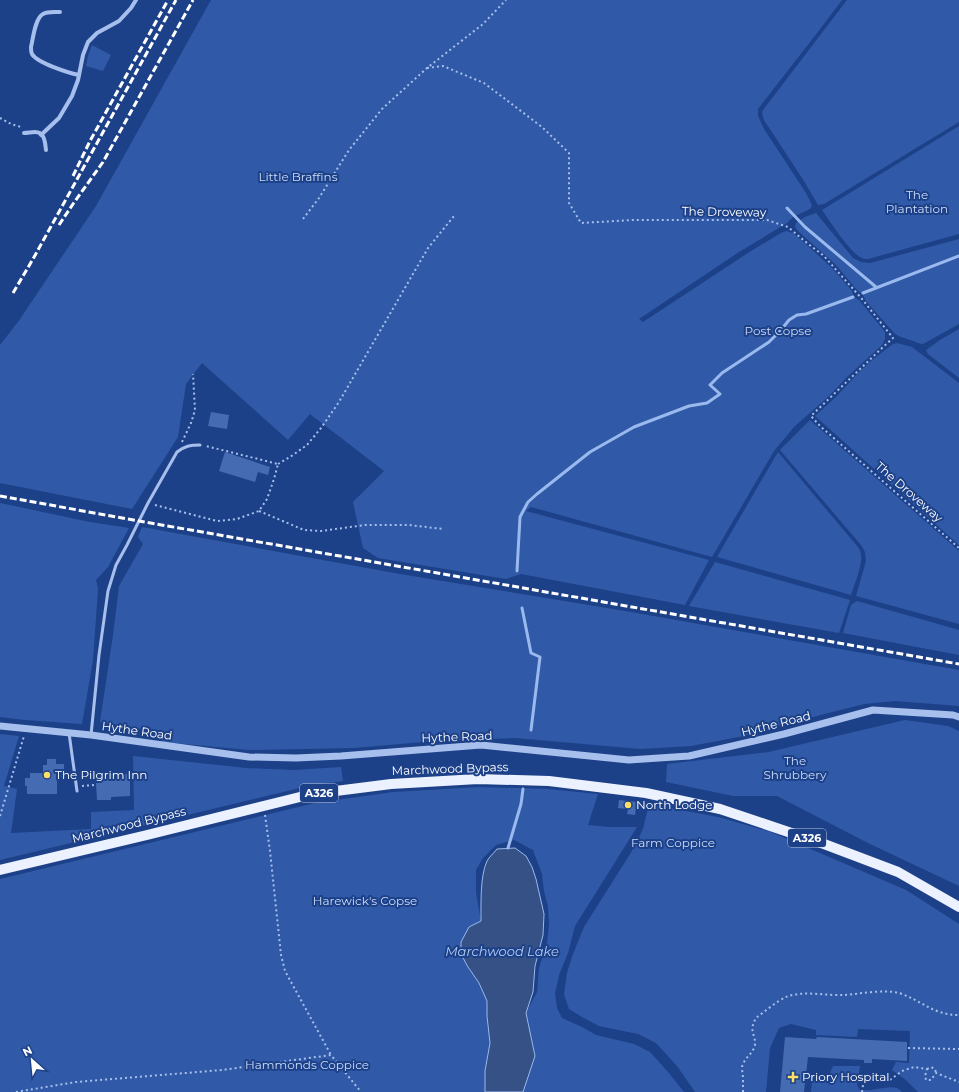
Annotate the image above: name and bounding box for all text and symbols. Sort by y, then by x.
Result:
park label: Little Braffins [258,169,338,184]
park label: The Plantation [886,187,948,216]
street label: The Droveway [682,203,767,220]
park label: Post Copse [745,323,811,338]
street label: The Droveway [873,458,946,525]
street label: Hythe Road [740,708,812,739]
street label: Hythe Road [101,718,173,743]
street label: Hythe Road [421,728,493,745]
park label: The Shrubbery [763,753,827,782]
street label: Marchwood Bypass [391,759,509,778]
place label: The Pilgrim Inn [55,767,147,782]
marker: The Pilgrim Inn [42,770,52,780]
road number: A326 [300,784,338,802]
place label: North Lodge [636,797,713,812]
marker: North Lodge [623,800,633,810]
street label: Marchwood Bypass [70,803,188,846]
road number: A326 [788,829,826,847]
park label: Farm Coppice [631,835,715,850]
park label: Harewick's Copse [313,893,417,908]
water label: Marchwood Lake [445,943,559,959]
north arrow [12,1040,52,1080]
text: N [20,1043,35,1059]
park label: Hammonds Coppice [245,1057,369,1072]
place label: Priory Hospital [802,1069,890,1084]
marker: Priory Hospital [787,1071,799,1083]

